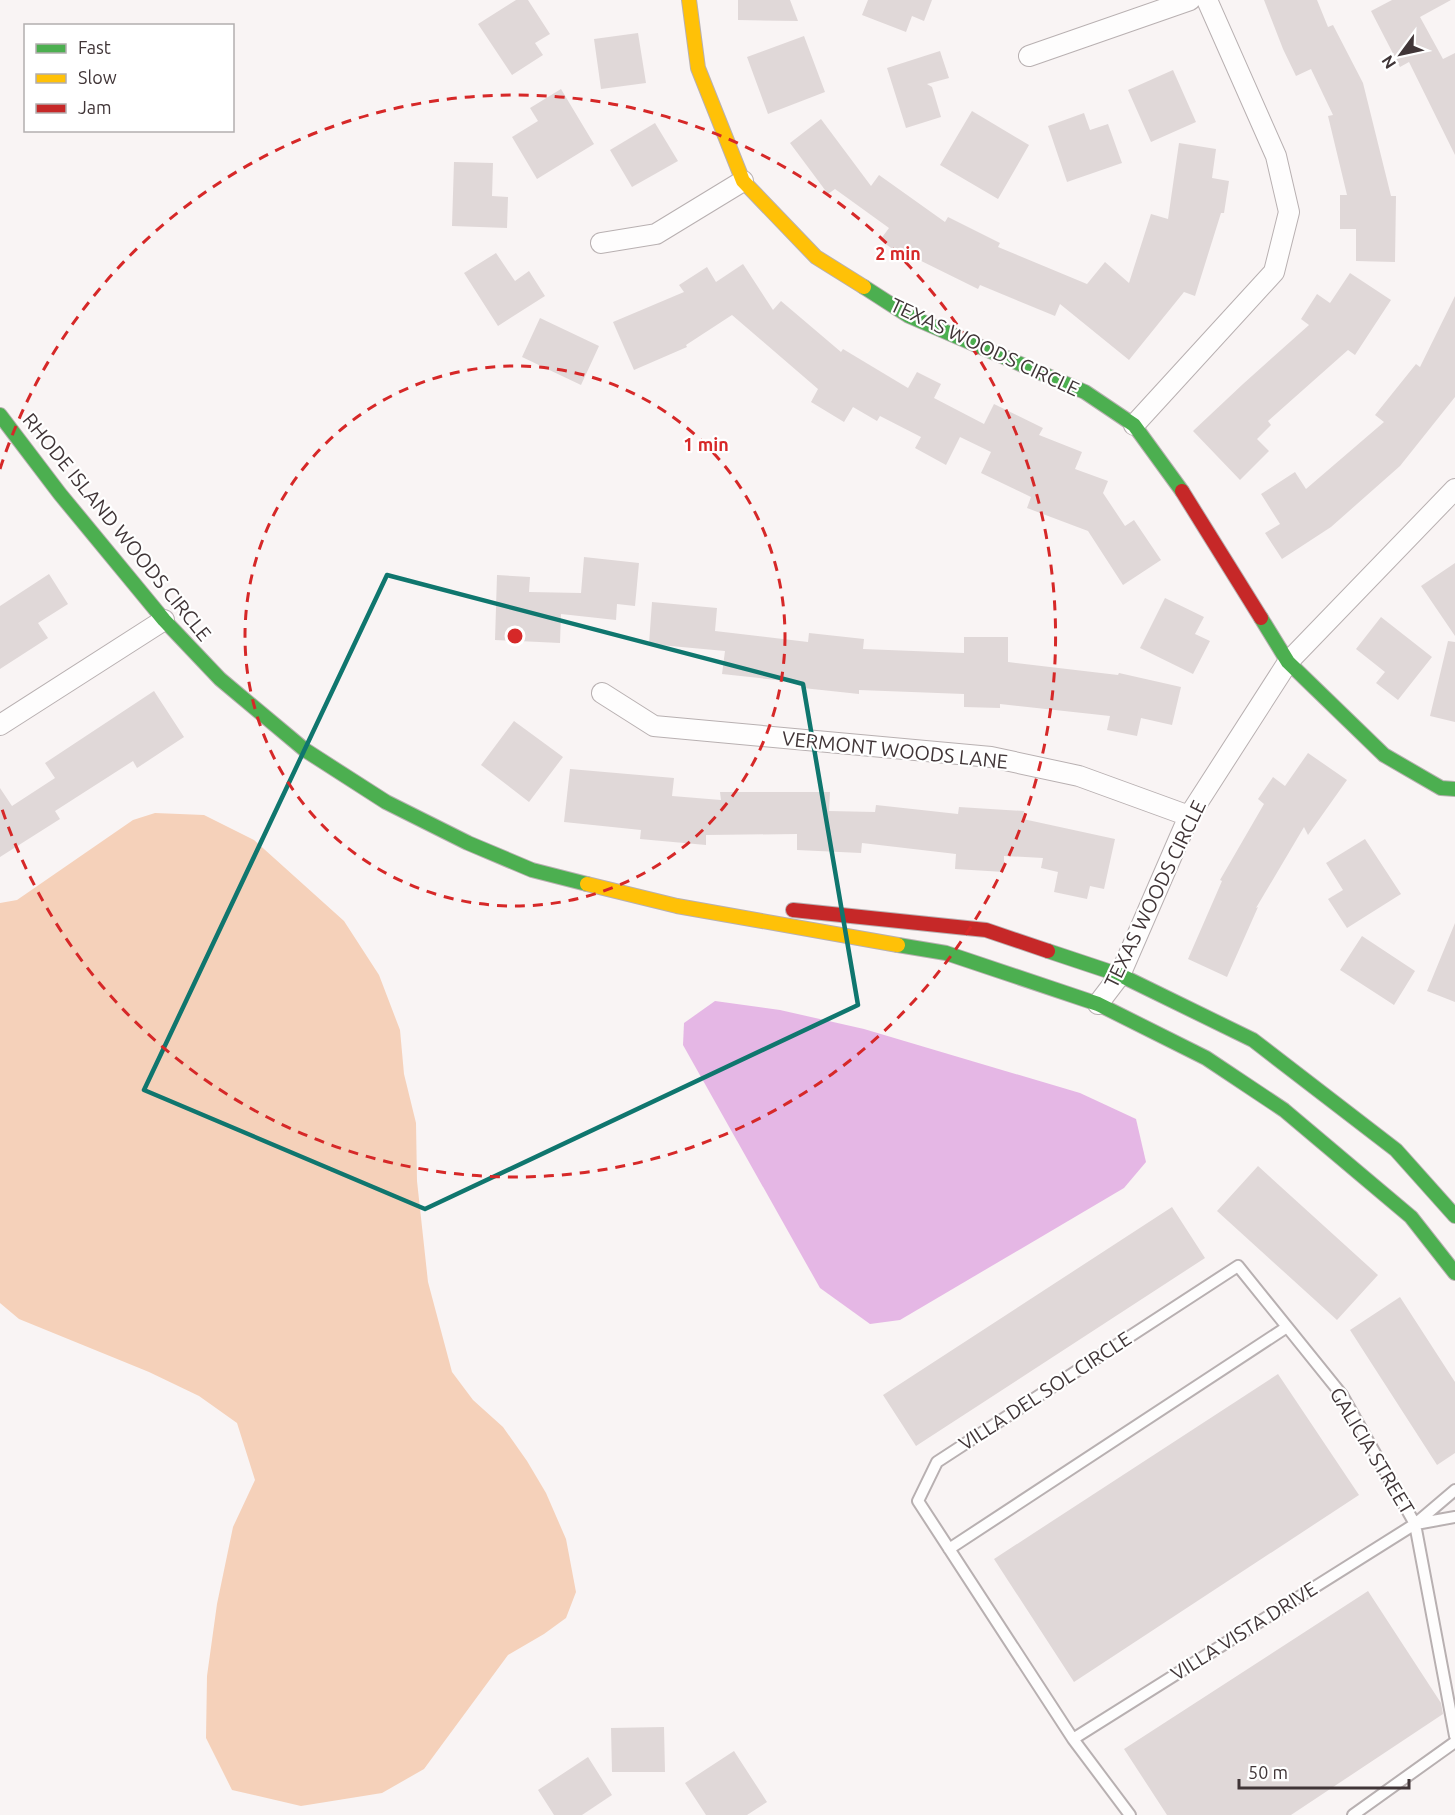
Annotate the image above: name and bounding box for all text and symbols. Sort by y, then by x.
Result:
legend [24,24,234,132]
north arrow [1371,24,1431,84]
text: Fast [78,37,111,57]
text: N [1378,52,1399,72]
text: Slow [78,67,117,87]
text: Jam [78,97,112,117]
text: 2 min [875,243,921,263]
street label: TEXAS WOODS CIRCLE [887,293,1083,400]
street label: RHODE ISLAND WOODS CIRCLE [18,408,216,645]
text: 1 min [683,434,729,454]
centre of rings [505,626,525,646]
street label: VERMONT WOODS LANE [781,726,1009,773]
street label: TEXAS WOODS CIRCLE [1099,796,1210,991]
street label: VILLA DEL SOL CIRCLE [954,1326,1135,1455]
street label: GALICIA STREET [1325,1383,1419,1518]
street label: VILLA VISTA DRIVE [1166,1576,1321,1685]
scale bar [1239,1752,1408,1790]
text: 50 m [1248,1762,1288,1782]

